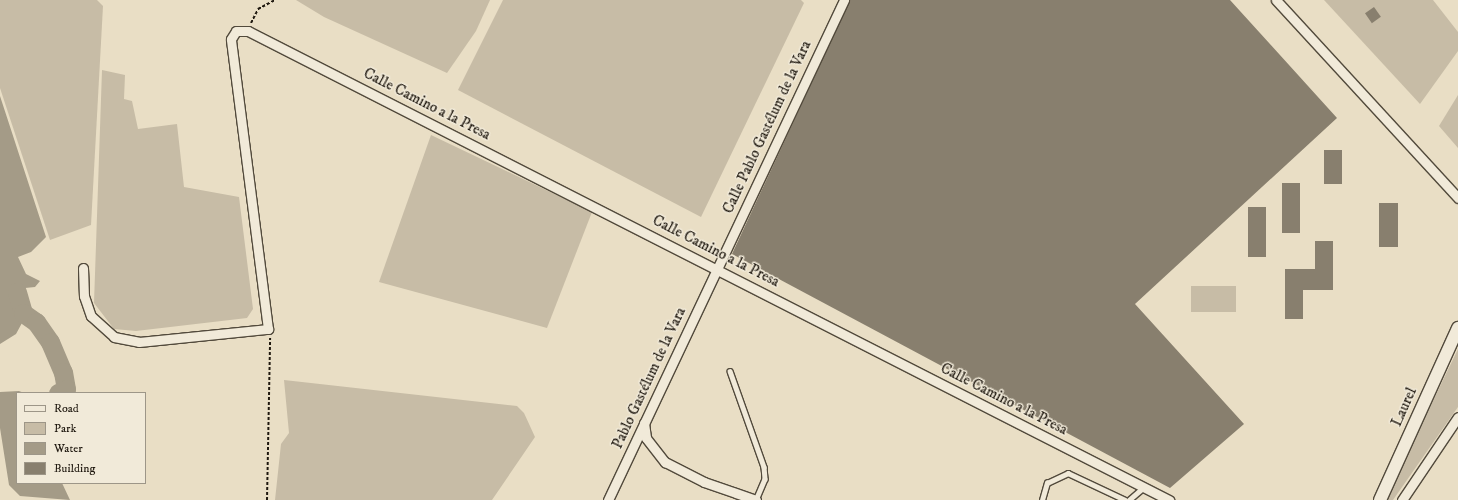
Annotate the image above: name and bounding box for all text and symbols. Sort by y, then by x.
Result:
street label: Calle Pablo Gastélum de la Vara [719,38,815,216]
street label: Calle Camino a la Presa [361,64,493,144]
street label: Calle Camino a la Presa [650,211,782,291]
street label: Pablo Gastélum de la Vara [608,304,690,452]
street label: Calle Camino a la Presa [938,359,1070,439]
street label: Laurel [1387,385,1421,429]
legend [16,392,146,484]
text: Road [54,401,79,416]
text: Park [54,421,76,436]
text: Water [54,441,83,456]
text: Building [54,461,95,476]

